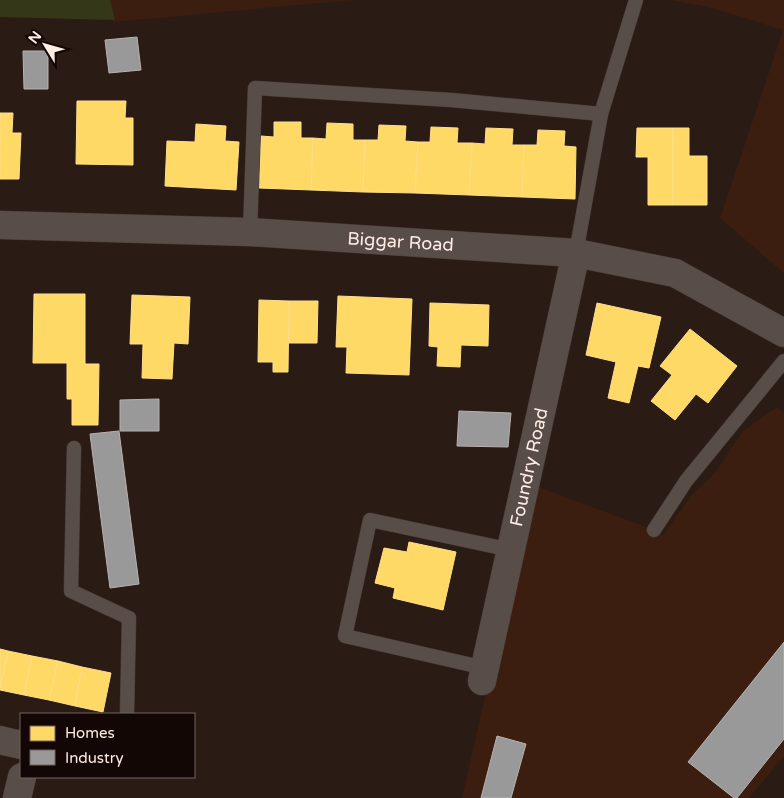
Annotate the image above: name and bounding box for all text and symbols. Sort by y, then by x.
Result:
north arrow [20,20,70,70]
text: N [25,28,45,47]
street label: Biggar Road [347,227,454,256]
street label: Foundry Road [505,406,553,529]
legend [20,713,195,778]
text: Homes [65,724,115,742]
text: Industry [65,749,124,767]

